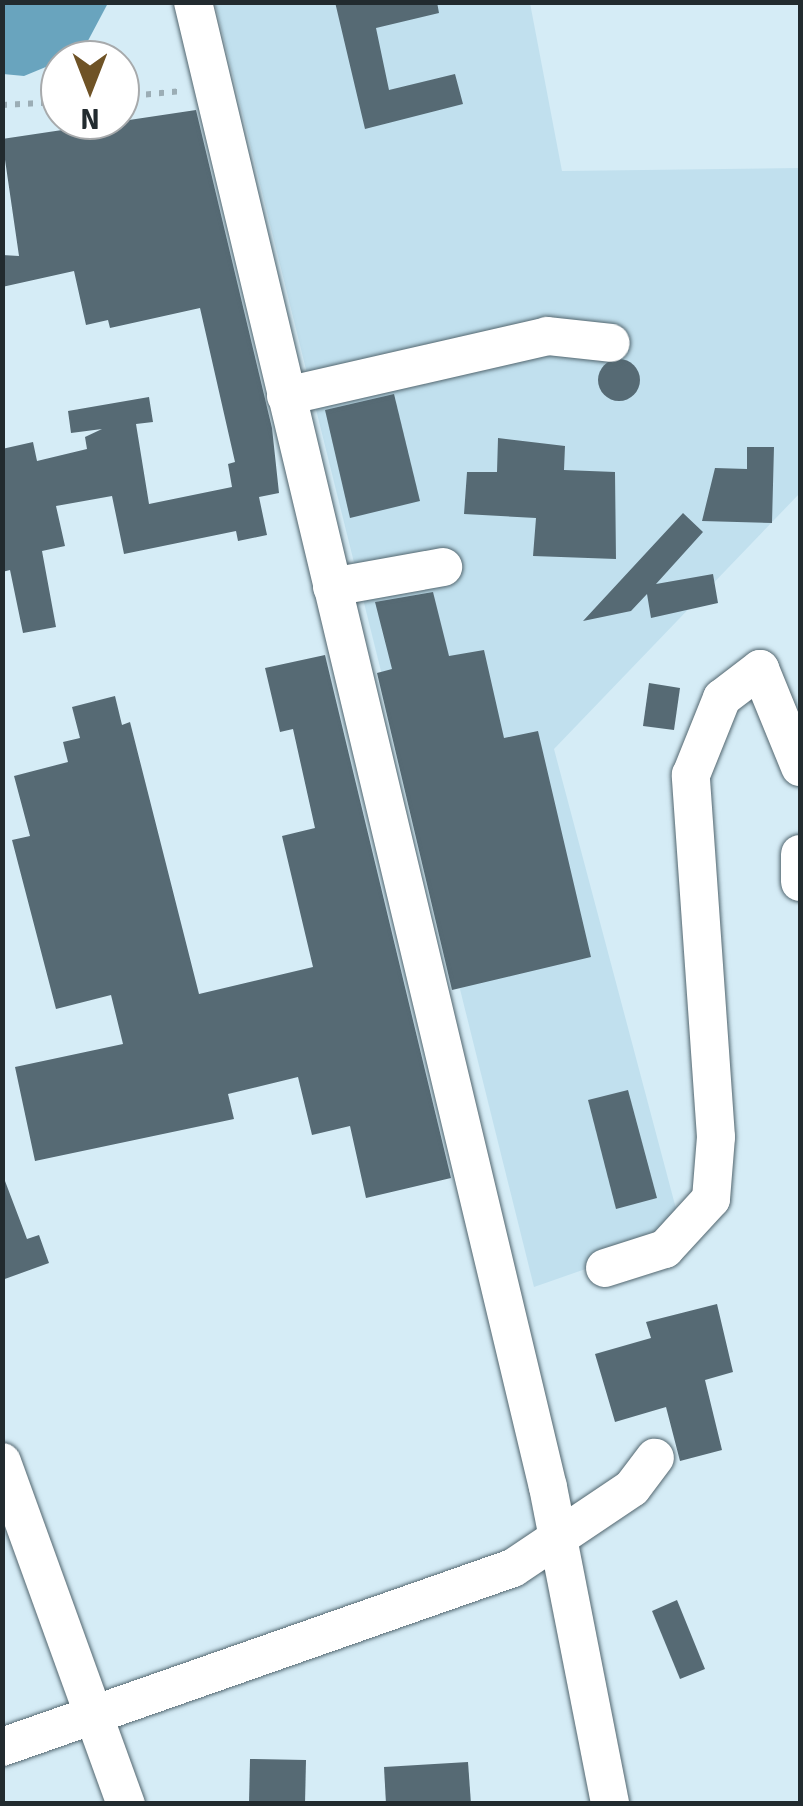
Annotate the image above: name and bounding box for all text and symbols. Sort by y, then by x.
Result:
north arrow [40,40,140,140]
text: N [80,101,100,135]

